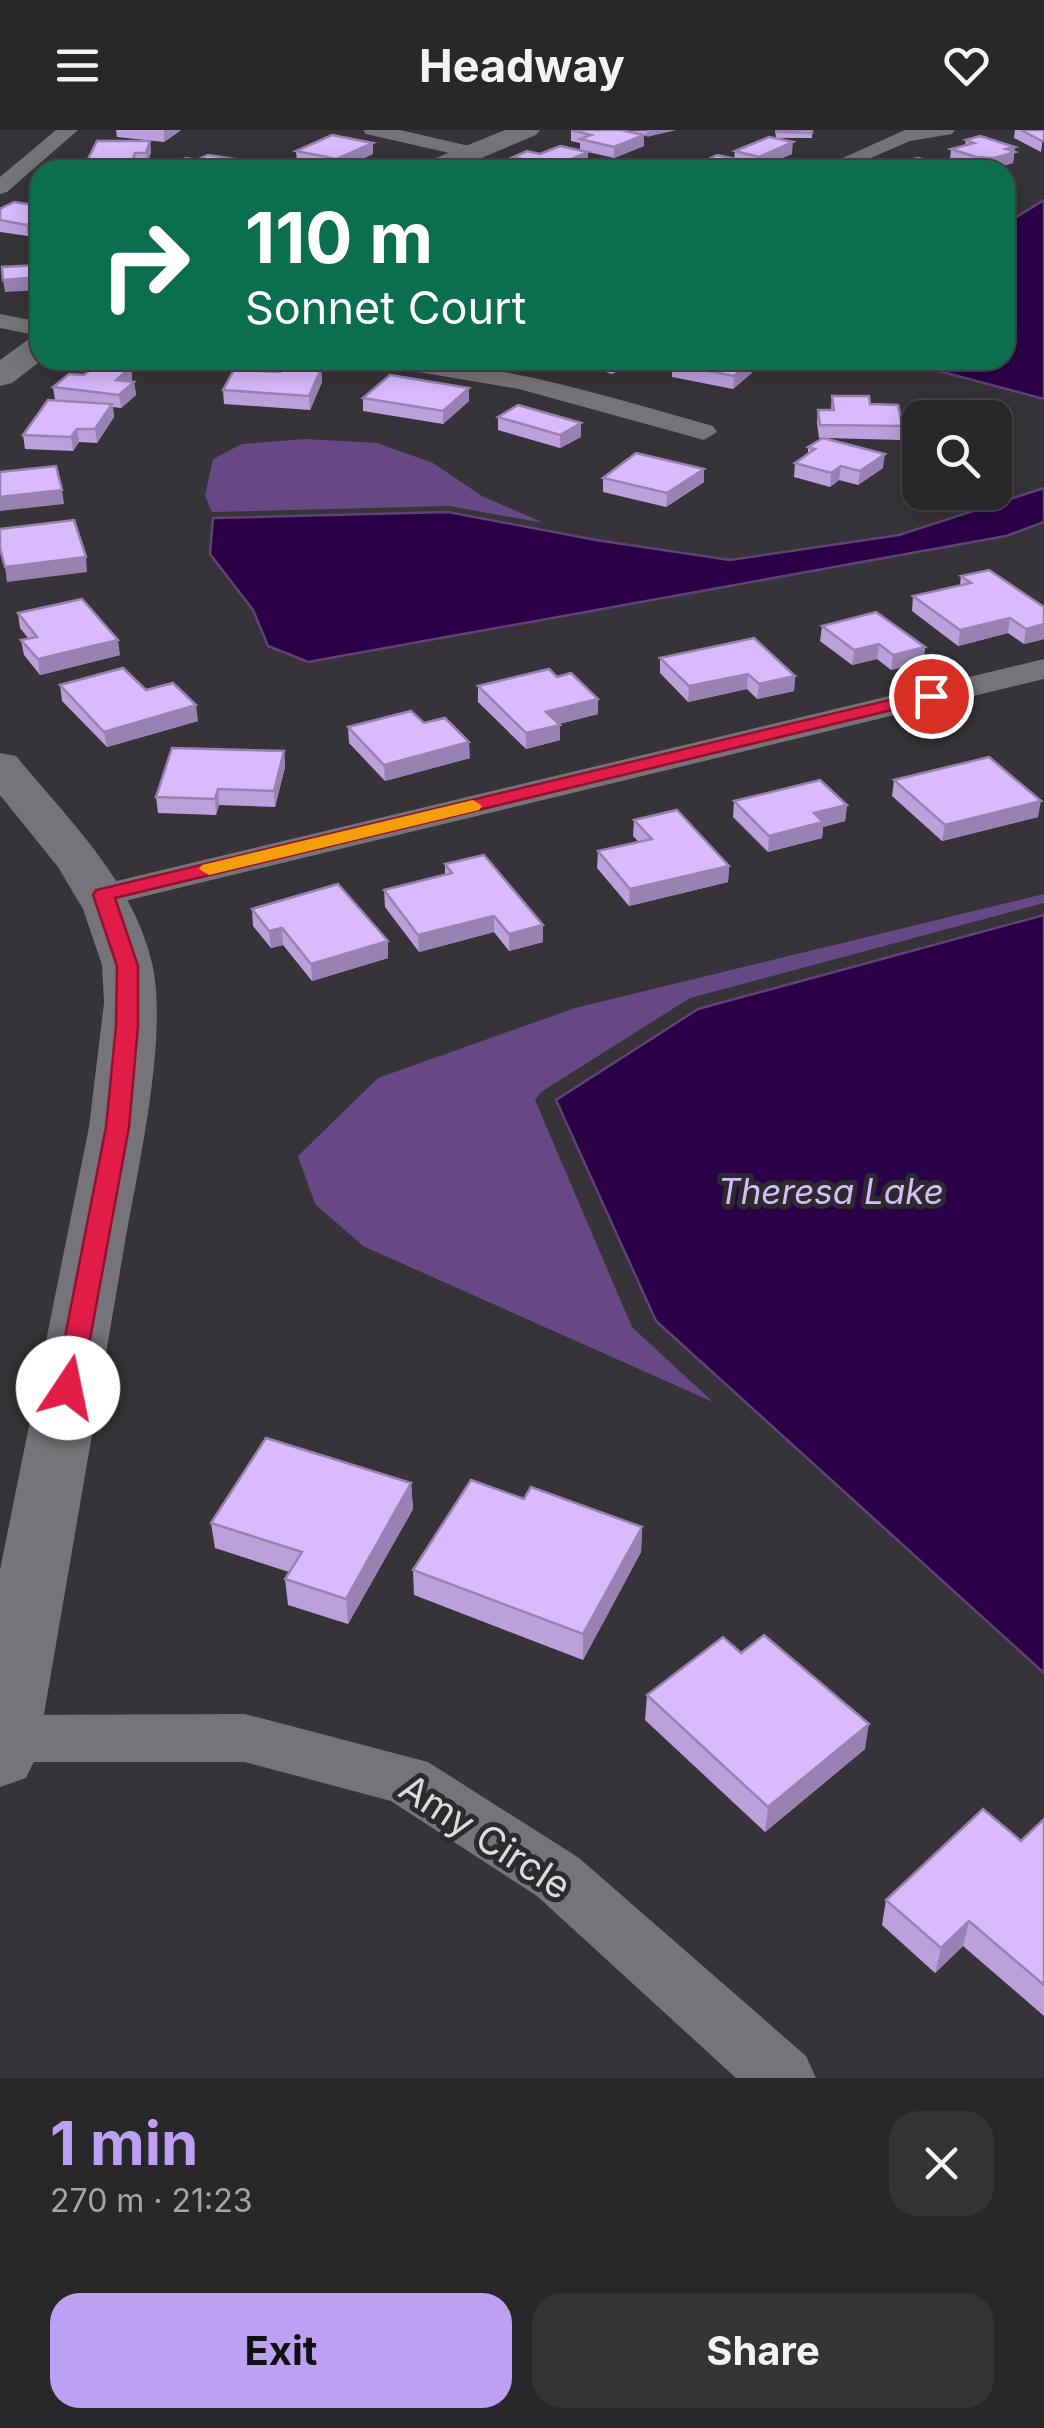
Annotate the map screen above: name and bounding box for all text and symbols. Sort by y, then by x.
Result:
icon: menu [50,38,105,93]
text: Headway [419,38,625,93]
icon: heart [939,38,994,93]
text: 110 m [245,195,433,280]
icon: right [80,200,210,330]
text: Sonnet Court [245,280,526,335]
map controls [902,400,1012,510]
button: search [902,400,1012,510]
pin [889,654,974,739]
icon: arrive [904,669,959,724]
water label: Theresa Lake [718,1170,944,1212]
position arrow [16,1336,120,1440]
street label: Amy Circle [391,1764,580,1908]
text: 1 min [50,2107,198,2179]
button: close [889,2111,994,2216]
text: 270 m · 21:23 [50,2181,253,2220]
button: Exit [50,2293,512,2408]
button: Share [532,2293,994,2408]

